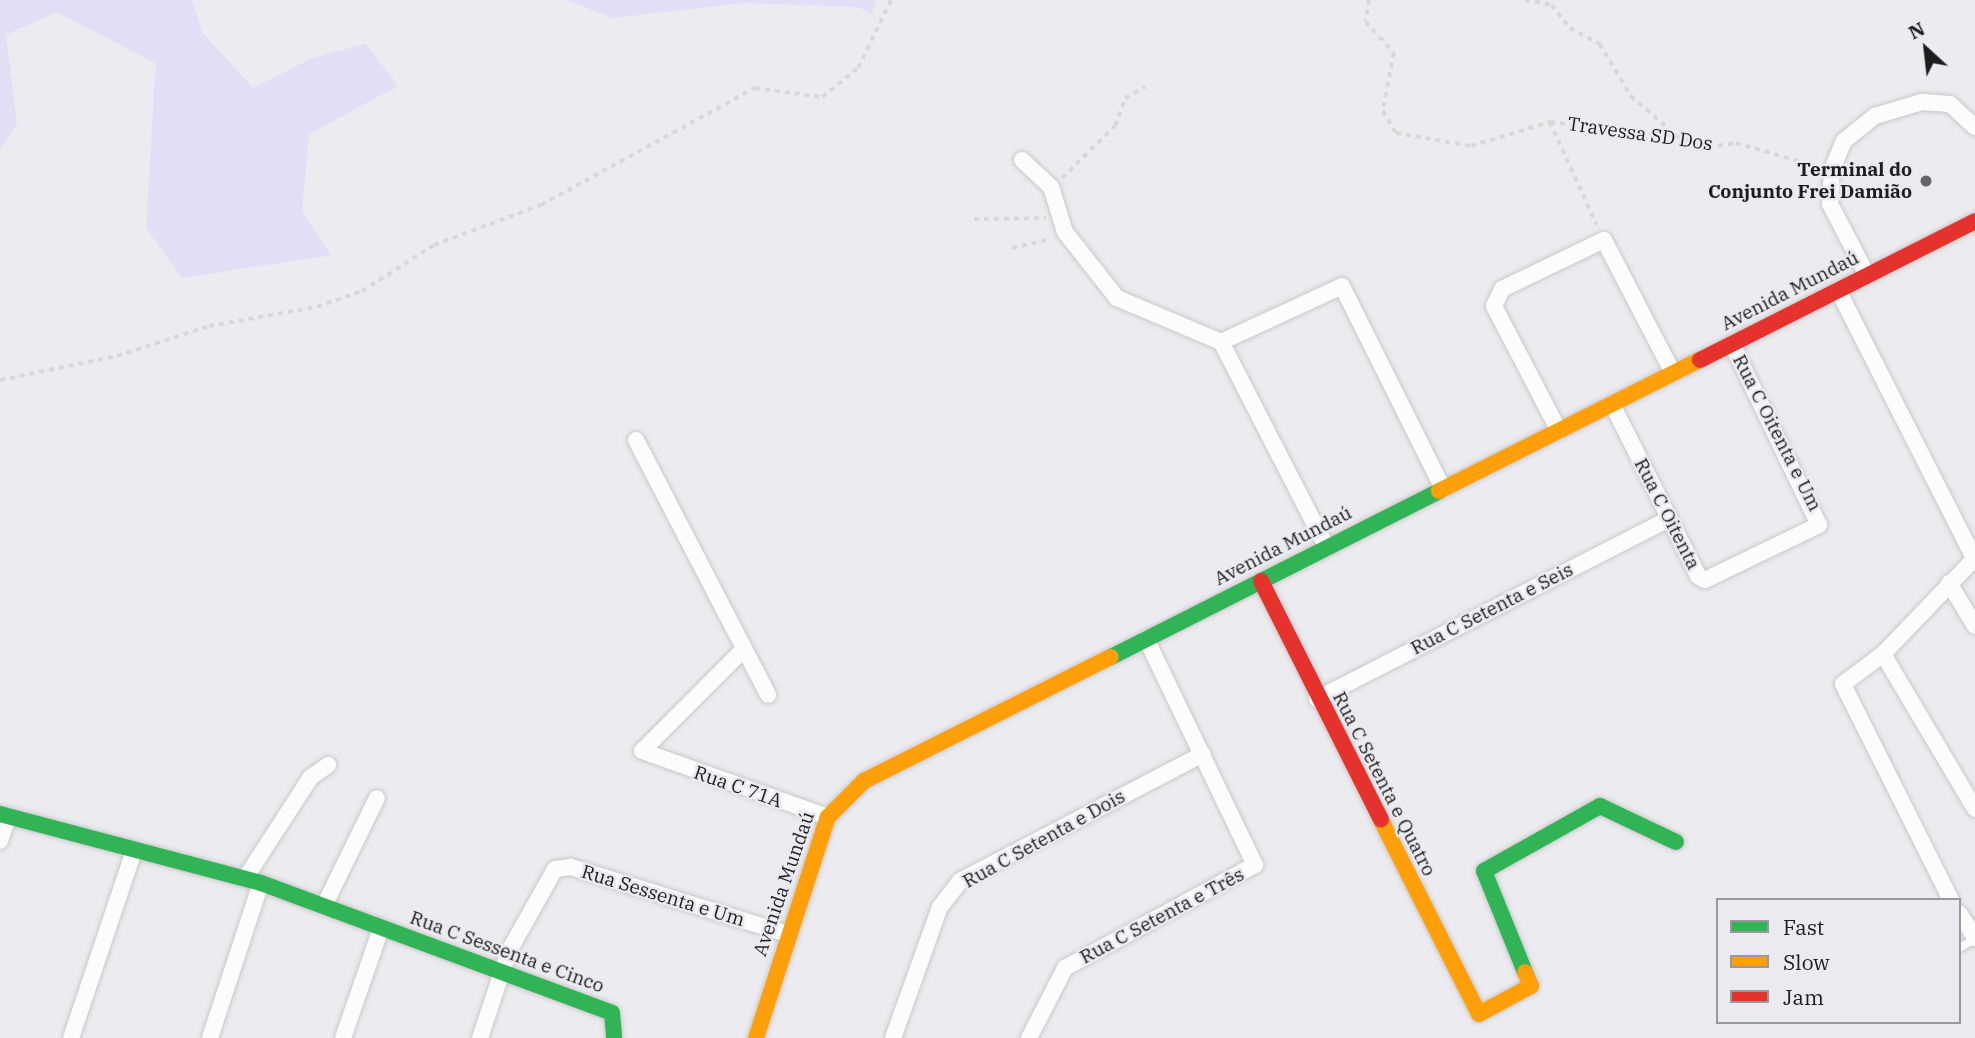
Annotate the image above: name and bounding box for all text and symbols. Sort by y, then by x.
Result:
north arrow [1891,14,1961,84]
text: N [1904,16,1929,44]
street label: Travessa SD Dos [1566,113,1714,155]
place label: Terminal do Conjunto Frei Damião [1708,159,1912,203]
marker: Terminal do Conjunto Frei Damião [1918,173,1934,189]
street label: Avenida Mundaú [1717,247,1863,335]
street label: Rua C Oitenta e Um [1728,351,1826,515]
street label: Rua C Oitenta [1629,455,1705,573]
street label: Avenida Mundaú [1210,502,1356,590]
street label: Rua C Setenta e Seis [1407,558,1577,660]
street label: Rua C Setenta e Quatro [1328,688,1440,880]
street label: Rua C 71A [691,761,785,813]
street label: Rua C Setenta e Dois [959,785,1129,893]
street label: Avenida Mundaú [749,809,819,959]
street label: Rua Sessenta e Um [579,860,747,932]
street label: Rua C Setenta e Três [1076,863,1248,969]
legend [1716,898,1961,1024]
street label: Rua C Sessenta e Cinco [407,906,607,998]
text: Fast [1783,913,1824,941]
text: Slow [1783,948,1830,976]
text: Jam [1783,983,1824,1011]

